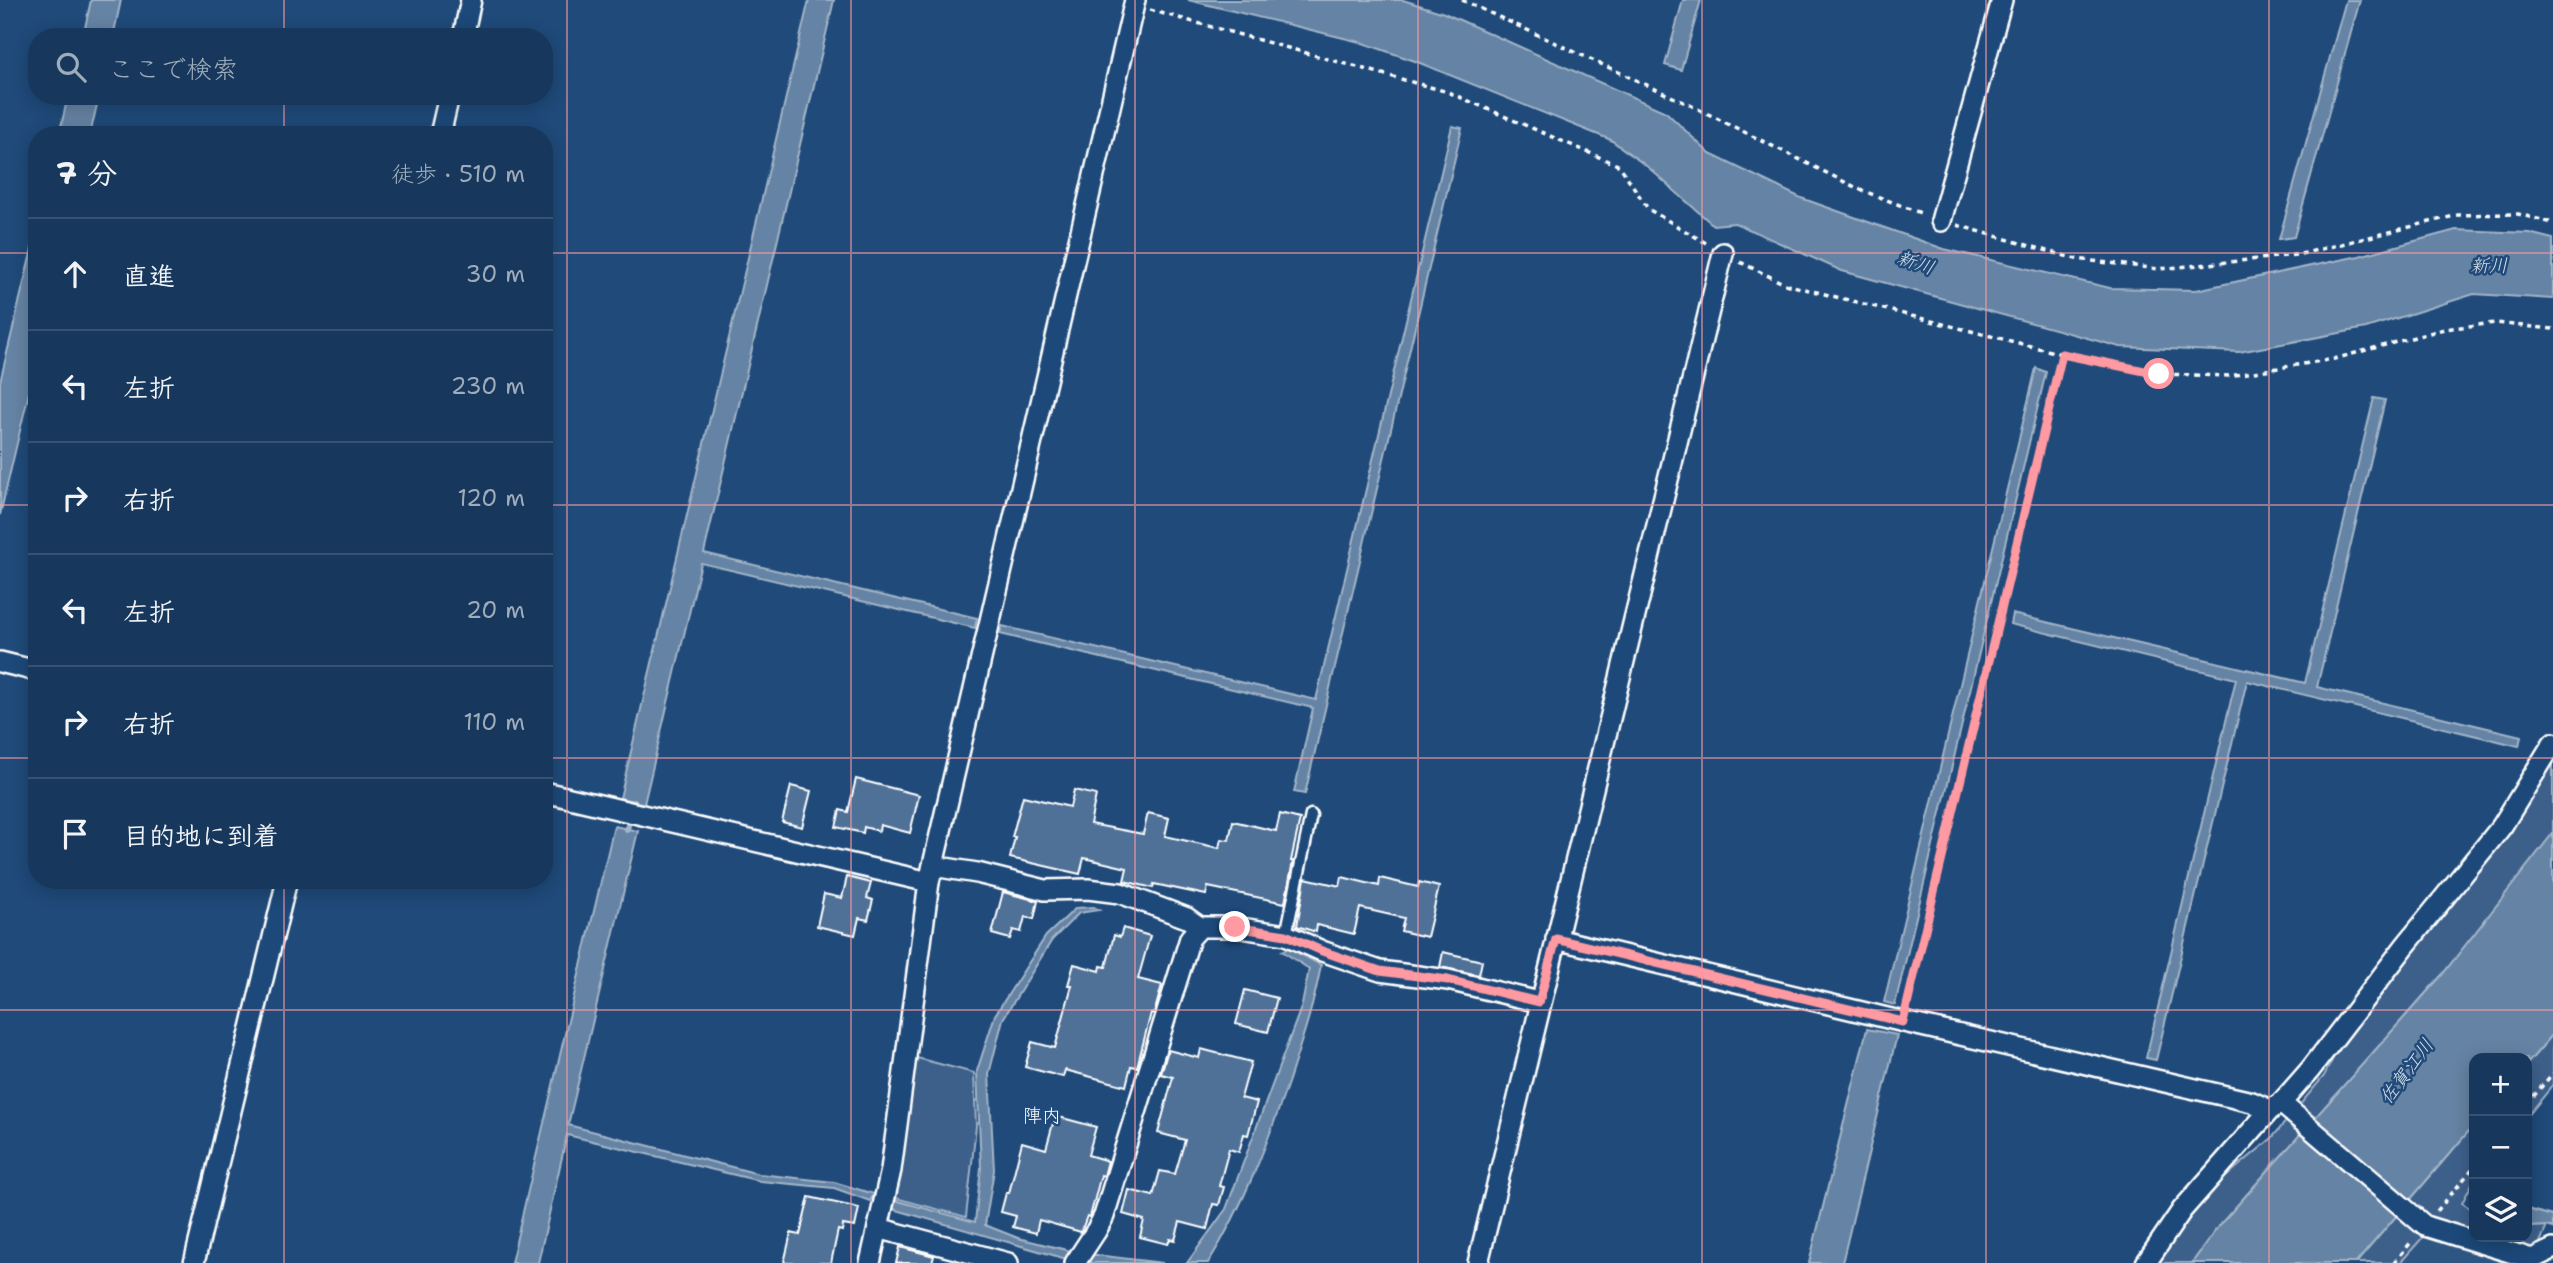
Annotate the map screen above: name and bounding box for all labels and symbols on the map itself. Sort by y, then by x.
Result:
water label: 新川 [1894,244,1938,280]
water label: 新川 [2470,253,2508,278]
route start [2143,358,2174,389]
route end [1219,911,1250,942]
water label: 佐賀江川 [2374,1033,2439,1109]
district label: 陣内 [1023,1103,1061,1128]

